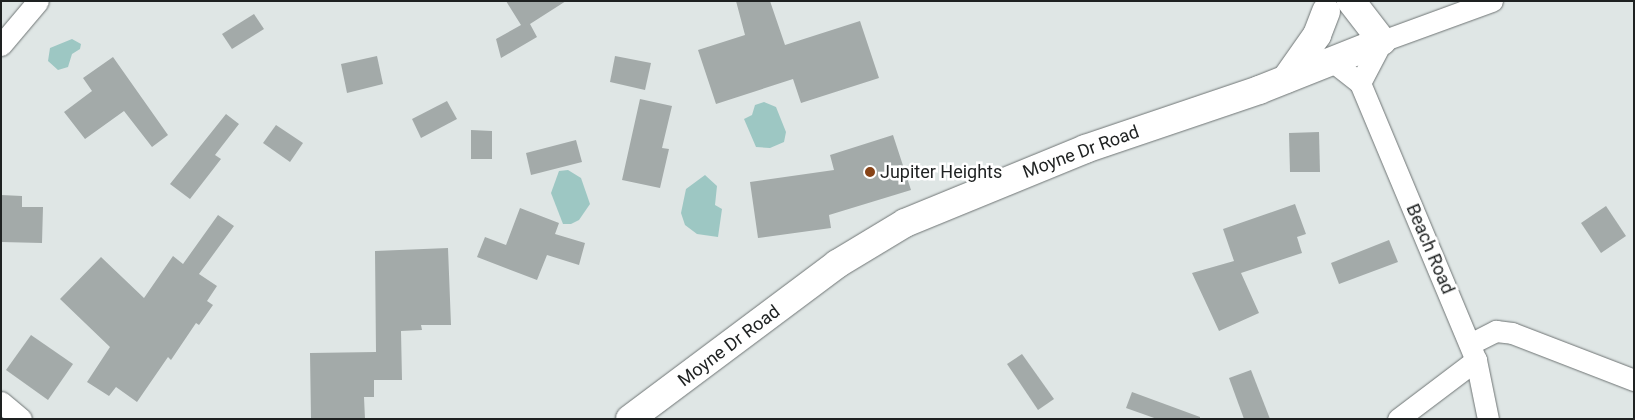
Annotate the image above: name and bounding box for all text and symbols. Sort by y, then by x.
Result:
street label: Moyne Dr Road [1020,121,1142,183]
place label: Jupiter Heights [880,161,1002,183]
marker: Jupiter Heights [864,166,876,178]
street label: Beach Road [1401,201,1459,297]
street label: Moyne Dr Road [674,301,784,391]

